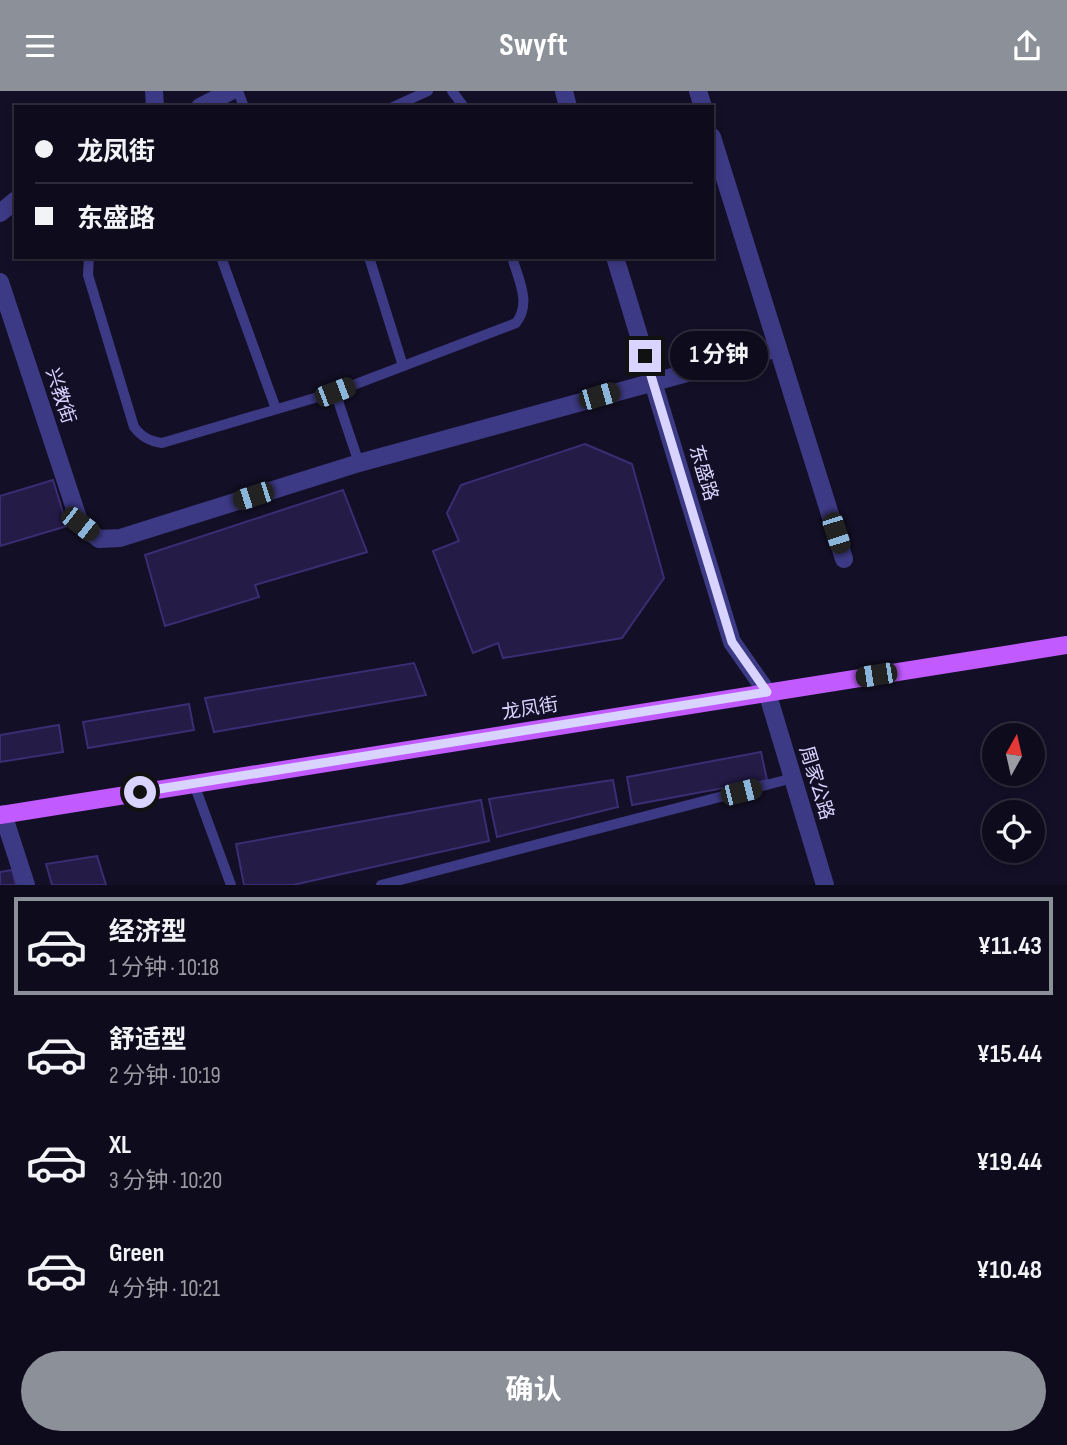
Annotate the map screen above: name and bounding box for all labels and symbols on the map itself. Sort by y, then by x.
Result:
callout: 1 分钟 [670,331,768,381]
route end [629,340,661,372]
street label: 兴教街 [40,365,80,427]
car [312,375,359,409]
car [576,380,623,412]
street label: 东盛路 [684,442,722,504]
car [230,480,277,512]
car [57,503,104,545]
car [820,510,853,556]
car [854,661,899,689]
street label: 龙凤街 [500,693,560,725]
north arrow [982,723,1045,786]
street label: 周家公路 [794,743,838,823]
route start [124,776,156,808]
car [719,777,764,807]

